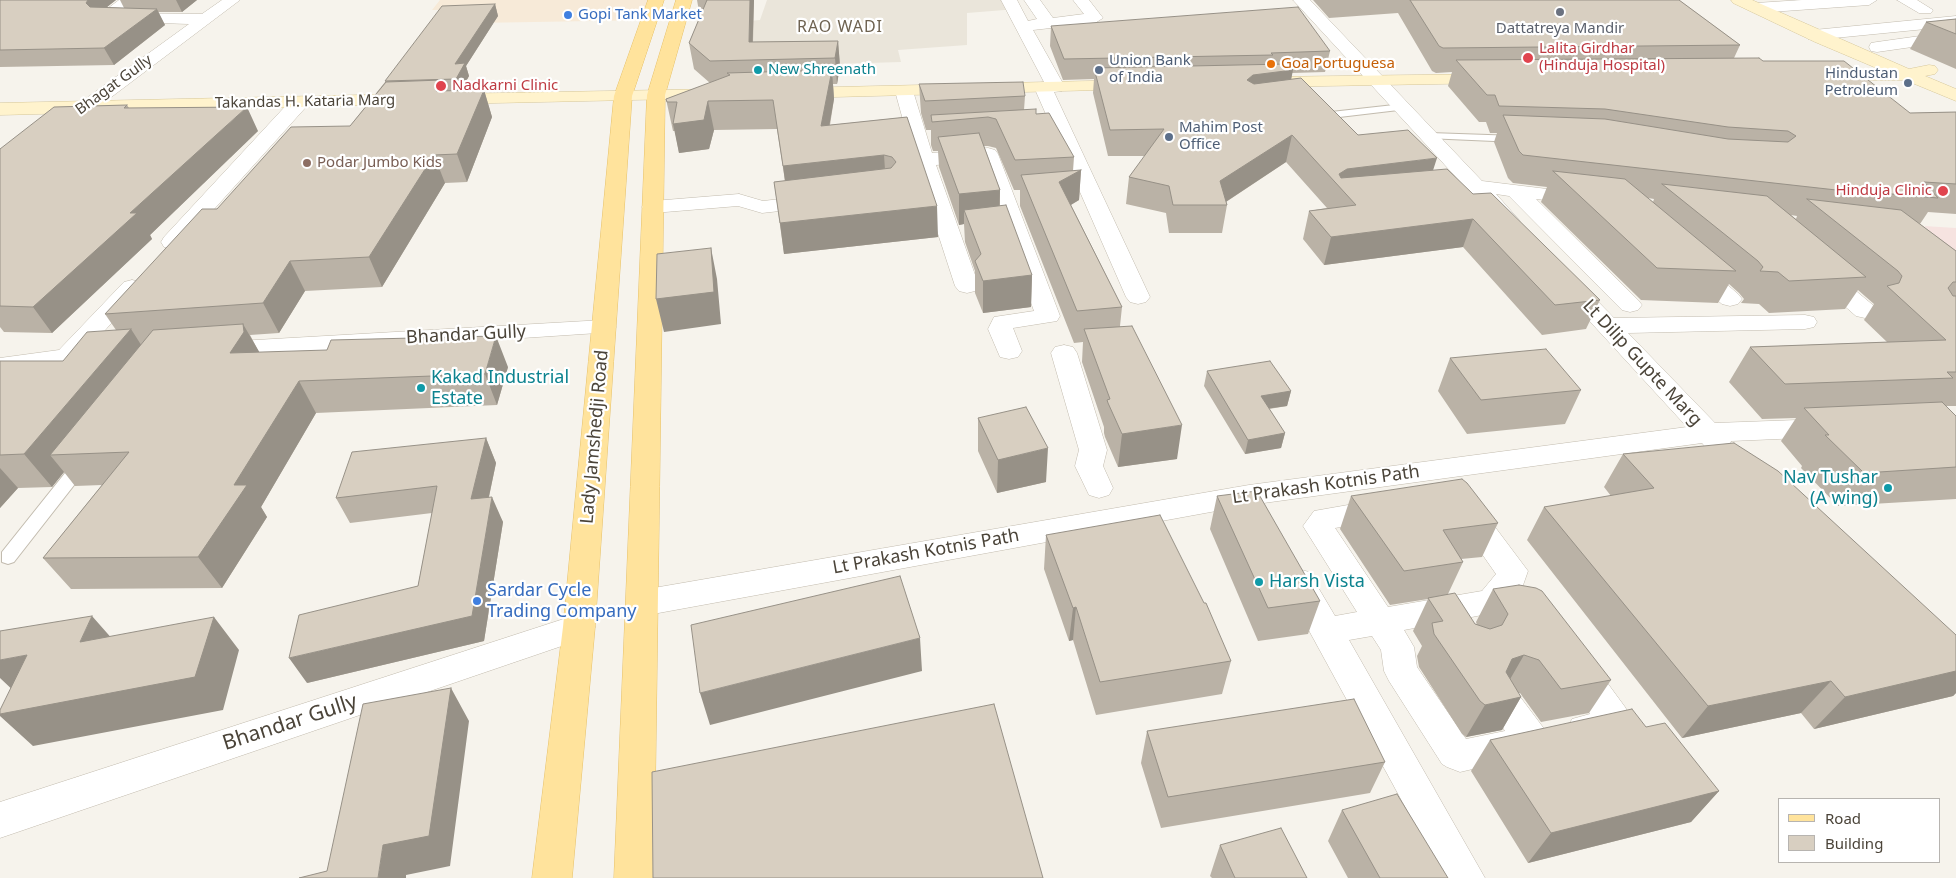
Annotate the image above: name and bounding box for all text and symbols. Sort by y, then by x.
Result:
place label: Gopi Tank Market [578,6,702,24]
marker: Dattatreya Mandir [1554,6,1566,18]
marker: Gopi Tank Market [562,9,574,21]
district label: RAO WADI [796,17,884,37]
place label: Dattatreya Mandir [1496,20,1624,38]
place label: Lalita Girdhar (Hinduja Hospital) [1539,40,1665,75]
street label: Bhagat Gully [72,51,156,119]
marker: Lalita Girdhar (Hinduja Hospital) [1521,51,1535,65]
place label: Union Bank of India [1109,52,1191,87]
place label: Goa Portuguesa [1281,55,1395,73]
marker: Goa Portuguesa [1265,58,1277,70]
place label: New Shreenath [768,61,876,79]
marker: New Shreenath [752,64,764,76]
marker: Union Bank of India [1093,64,1105,76]
place label: Hindustan Petroleum [1824,65,1898,100]
place label: Nadkarni Clinic [452,77,558,95]
marker: Hindustan Petroleum [1902,77,1914,89]
marker: Nadkarni Clinic [434,79,448,93]
street label: Takandas H. Kataria Marg [215,91,395,113]
place label: Mahim Post Office [1179,119,1263,154]
marker: Mahim Post Office [1163,131,1175,143]
place label: Podar Jumbo Kids [317,154,442,172]
marker: Podar Jumbo Kids [301,157,313,169]
place label: Hinduja Clinic [1836,182,1932,200]
marker: Hinduja Clinic [1936,184,1950,198]
street label: Lt Dilip Gupte Marg [1578,295,1706,431]
street label: Bhandar Gully [406,321,526,349]
street label: Lady Jamshedji Road [577,349,613,525]
place label: Kakad Industrial Estate [431,367,569,409]
marker: Kakad Industrial Estate [415,382,427,394]
street label: Lt Prakash Kotnis Path [1231,461,1421,509]
place label: Nav Tushar (A wing) [1783,467,1878,509]
marker: Nav Tushar (A wing) [1882,482,1894,494]
street label: Lt Prakash Kotnis Path [831,525,1021,579]
place label: Harsh Vista [1269,571,1365,593]
marker: Harsh Vista [1253,576,1265,588]
place label: Sardar Cycle Trading Company [487,580,636,622]
marker: Sardar Cycle Trading Company [471,595,483,607]
street label: Bhandar Gully [220,689,360,757]
legend [1778,798,1941,863]
text: Road [1825,808,1861,828]
text: Building [1825,833,1883,853]

